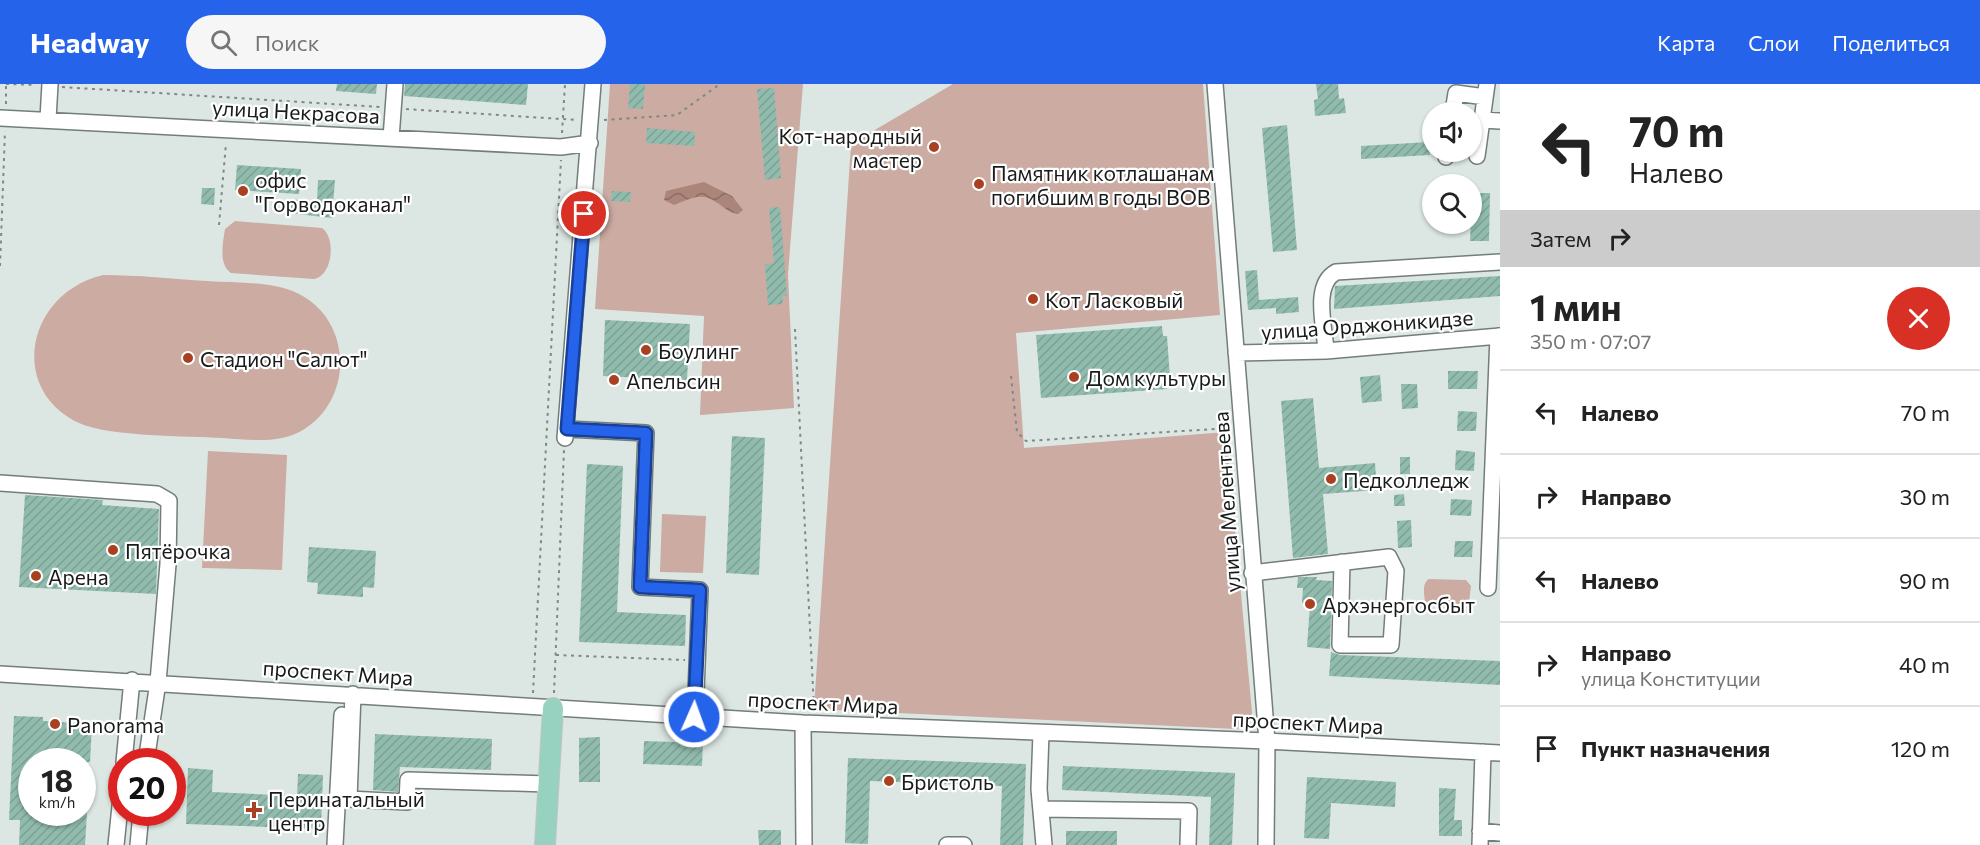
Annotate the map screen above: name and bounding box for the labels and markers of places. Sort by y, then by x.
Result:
place label: Кот-народный мастер [778,123,922,172]
marker: Кот-народный мастер [927,140,941,154]
place label: Памятник котлашанам погибшим в годы ВОВ [991,160,1214,209]
place label: офис "Горводоканал" [255,167,411,216]
marker: Памятник котлашанам погибшим в годы ВОВ [972,177,986,191]
marker: офис "Горводоканал" [236,184,250,198]
pin [558,188,609,239]
place label: Кот Ласковый [1045,287,1183,312]
marker: Кот Ласковый [1026,292,1040,306]
place label: Боулинг [658,338,739,363]
marker: Боулинг [639,343,653,357]
place label: Стадион "Салют" [200,346,368,371]
marker: Стадион "Салют" [181,351,195,365]
place label: Дом культуры [1086,365,1226,390]
place label: Апельсин [626,368,721,393]
marker: Дом культуры [1067,370,1081,384]
marker: Апельсин [607,373,621,387]
place label: Педколледж [1343,467,1470,492]
marker: Педколледж [1324,472,1338,486]
place label: Пятёрочка [125,538,231,563]
marker: Пятёрочка [106,543,120,557]
place label: Арена [48,564,109,589]
marker: Арена [29,569,43,583]
place label: Архэнергосбыт [1322,592,1475,617]
marker: Архэнергосбыт [1303,597,1317,611]
place label: Panorama [67,712,164,737]
marker: Panorama [48,717,62,731]
place label: Бристоль [901,769,994,794]
marker: Бристоль [882,774,896,788]
place label: Перинатальный центр [268,786,425,835]
marker: Перинатальный центр [245,801,263,819]

